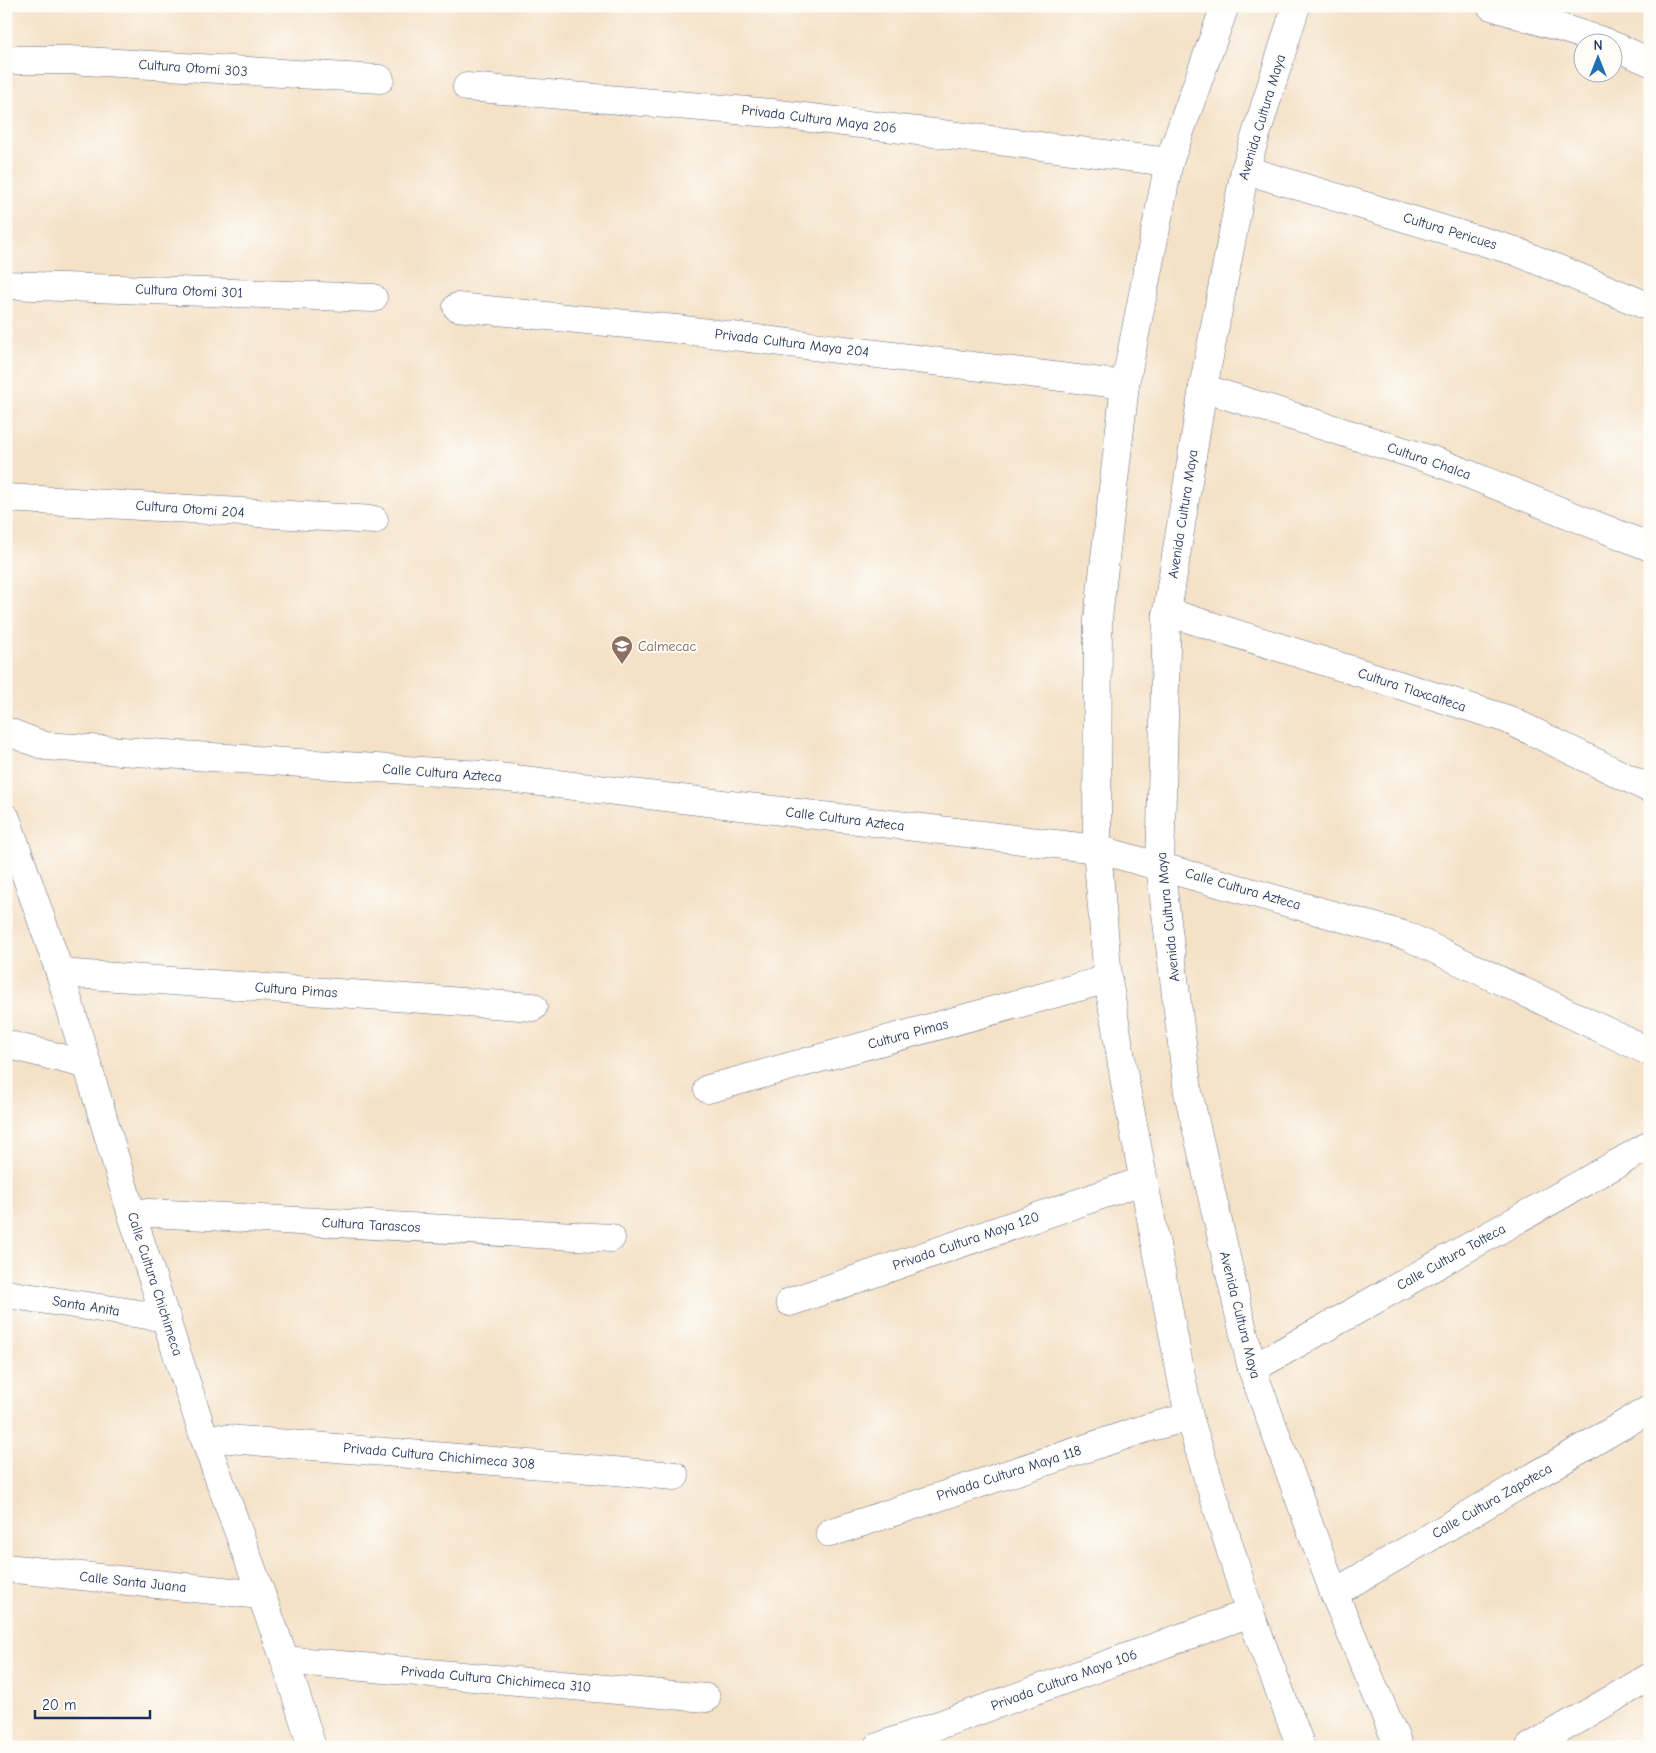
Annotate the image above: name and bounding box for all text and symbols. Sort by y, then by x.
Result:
north arrow [1574,32,1624,82]
text: N [1593,37,1603,54]
street label: Avenida Cultura Maya [1235,52,1289,182]
street label: Cultura Otomi 303 [138,56,248,80]
street label: Privada Cultura Maya 206 [740,101,898,137]
street label: Cultura Pericues [1401,209,1499,253]
street label: Cultura Otomi 301 [135,281,243,301]
street label: Privada Cultura Maya 204 [714,325,870,361]
street label: Cultura Chalca [1385,439,1473,483]
street label: Avenida Cultura Maya [1164,448,1202,580]
street label: Cultura Otomi 204 [135,497,245,521]
school or university icon: Calmecac [610,634,634,665]
place label: Calmecac [638,638,696,655]
street label: Cultura Tlaxcalteca [1356,665,1468,715]
street label: Calle Cultura Azteca [382,760,502,786]
street label: Calle Cultura Azteca [785,803,905,835]
street label: Avenida Cultura Maya [1153,851,1183,983]
street label: Calle Cultura Azteca [1183,864,1303,914]
street label: Cultura Pimas [254,979,338,1001]
street label: Cultura Pimas [866,1015,950,1053]
street label: Privada Cultura Maya 120 [890,1208,1042,1274]
street label: Calle Cultura Chichimeca [124,1210,186,1358]
street label: Cultura Tarascos [321,1214,421,1236]
street label: Calle Cultura Tolteca [1394,1220,1508,1294]
street label: Avenida Cultura Maya [1216,1250,1264,1380]
street label: Santa Anita [51,1292,121,1320]
street label: Privada Cultura Chichimeca 308 [342,1439,536,1473]
street label: Privada Cultura Maya 118 [935,1442,1083,1504]
street label: Calle Cultura Zapoteca [1429,1460,1555,1542]
street label: Calle Santa Juana [79,1568,187,1596]
street label: Privada Cultura Maya 106 [989,1646,1139,1714]
street label: Privada Cultura Chichimeca 310 [400,1662,592,1696]
scale bar [35,1688,150,1720]
text: 20 m [42,1696,76,1714]

